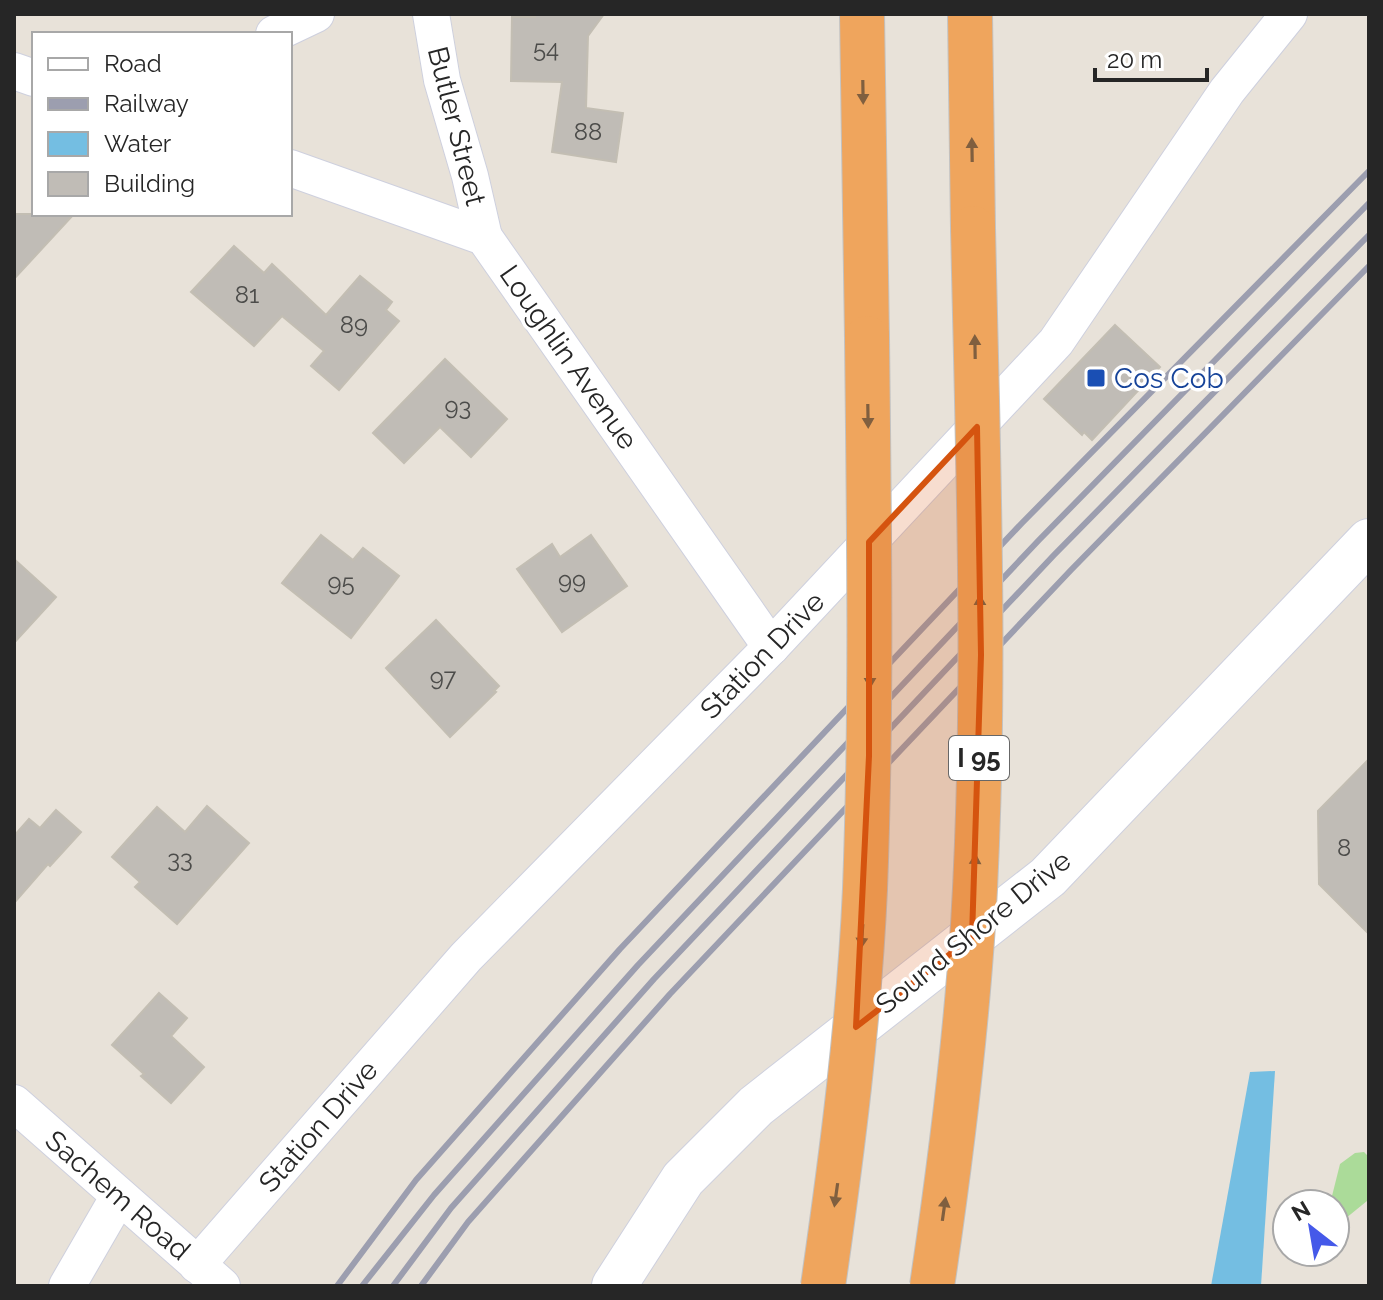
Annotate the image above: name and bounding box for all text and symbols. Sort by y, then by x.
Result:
legend [32,32,292,216]
scale bar [1095,32,1207,82]
house number: 54 [533,34,559,63]
street label: Butler Street [421,43,492,210]
text: 20 m [1107,45,1162,74]
text: Road [104,49,162,78]
one-way arrow [857,80,869,105]
text: Railway [104,89,189,118]
house number: 88 [574,117,602,146]
text: Water [104,129,172,158]
one-way arrow [966,137,978,162]
text: Building [104,169,195,198]
street label: Loughlin Avenue [493,259,644,456]
house number: 81 [235,280,259,309]
house number: 89 [340,310,368,339]
one-way arrow [969,334,982,359]
place label: Cos Cob [1114,362,1224,395]
marker: Cos Cob [1085,367,1107,389]
house number: 93 [445,392,471,421]
one-way arrow [861,404,874,429]
house number: 99 [558,566,586,595]
house number: 95 [327,568,355,597]
street label: Station Drive [694,585,831,726]
one-way arrow [974,594,986,619]
house number: 97 [430,663,457,692]
one-way arrow [864,664,876,689]
road number: I 95 [949,736,1009,780]
house number: 8 [1337,833,1351,862]
house number: 33 [167,844,193,873]
street label: Sound Shore Drive [869,844,1077,1021]
one-way arrow [969,853,982,878]
one-way arrow [855,924,868,949]
street label: Station Drive [252,1054,385,1199]
street label: Sachem Road [39,1124,197,1267]
one-way arrow [829,1183,842,1208]
north arrow [1271,1188,1351,1268]
text: N [1287,1195,1315,1226]
one-way arrow [938,1196,951,1221]

